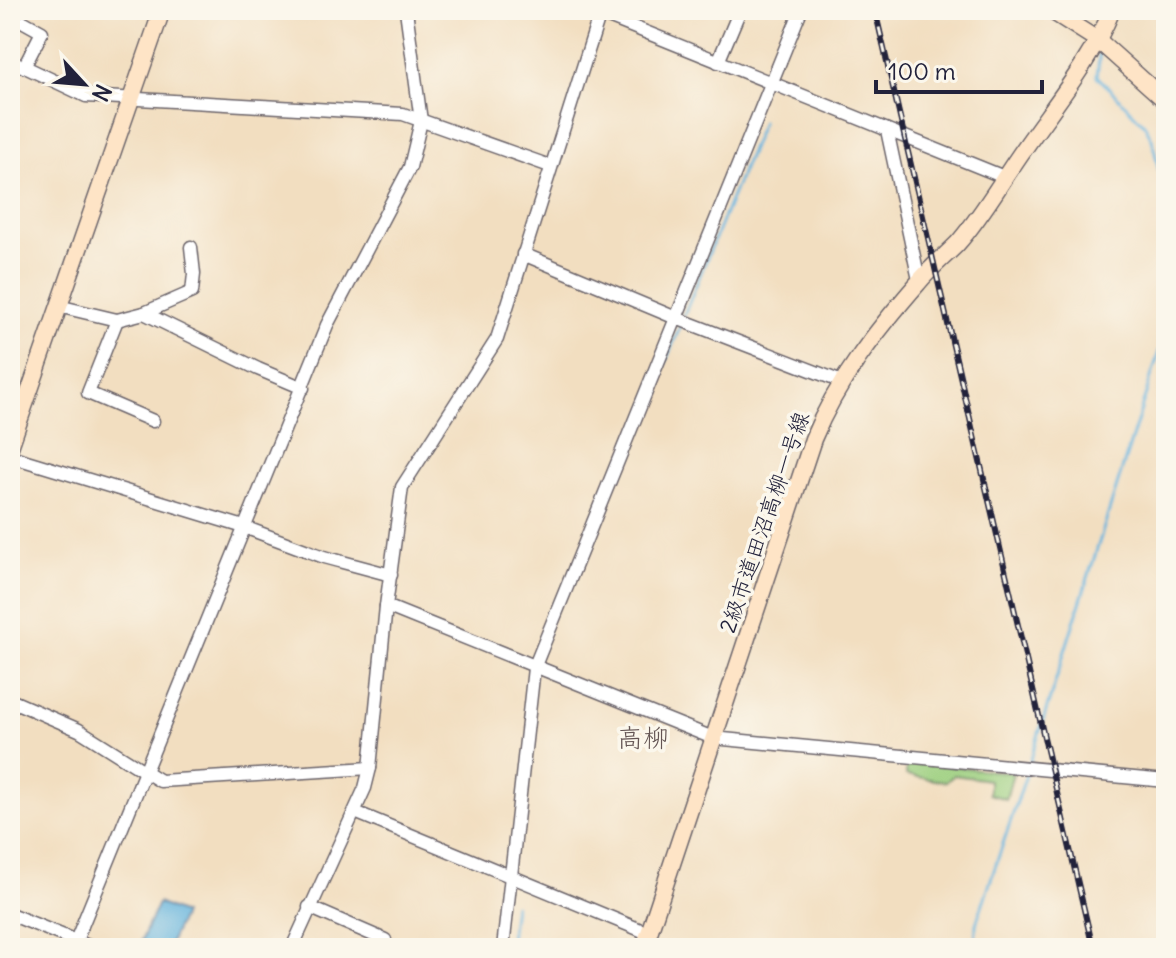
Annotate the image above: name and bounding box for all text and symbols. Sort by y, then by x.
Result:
north arrow [44,44,124,124]
scale bar [876,44,1042,94]
text: 100 m [888,56,956,86]
text: N [86,80,118,106]
street label: 2級市道田沼高柳一号線 [713,408,815,636]
district label: 高柳 [617,721,669,754]

